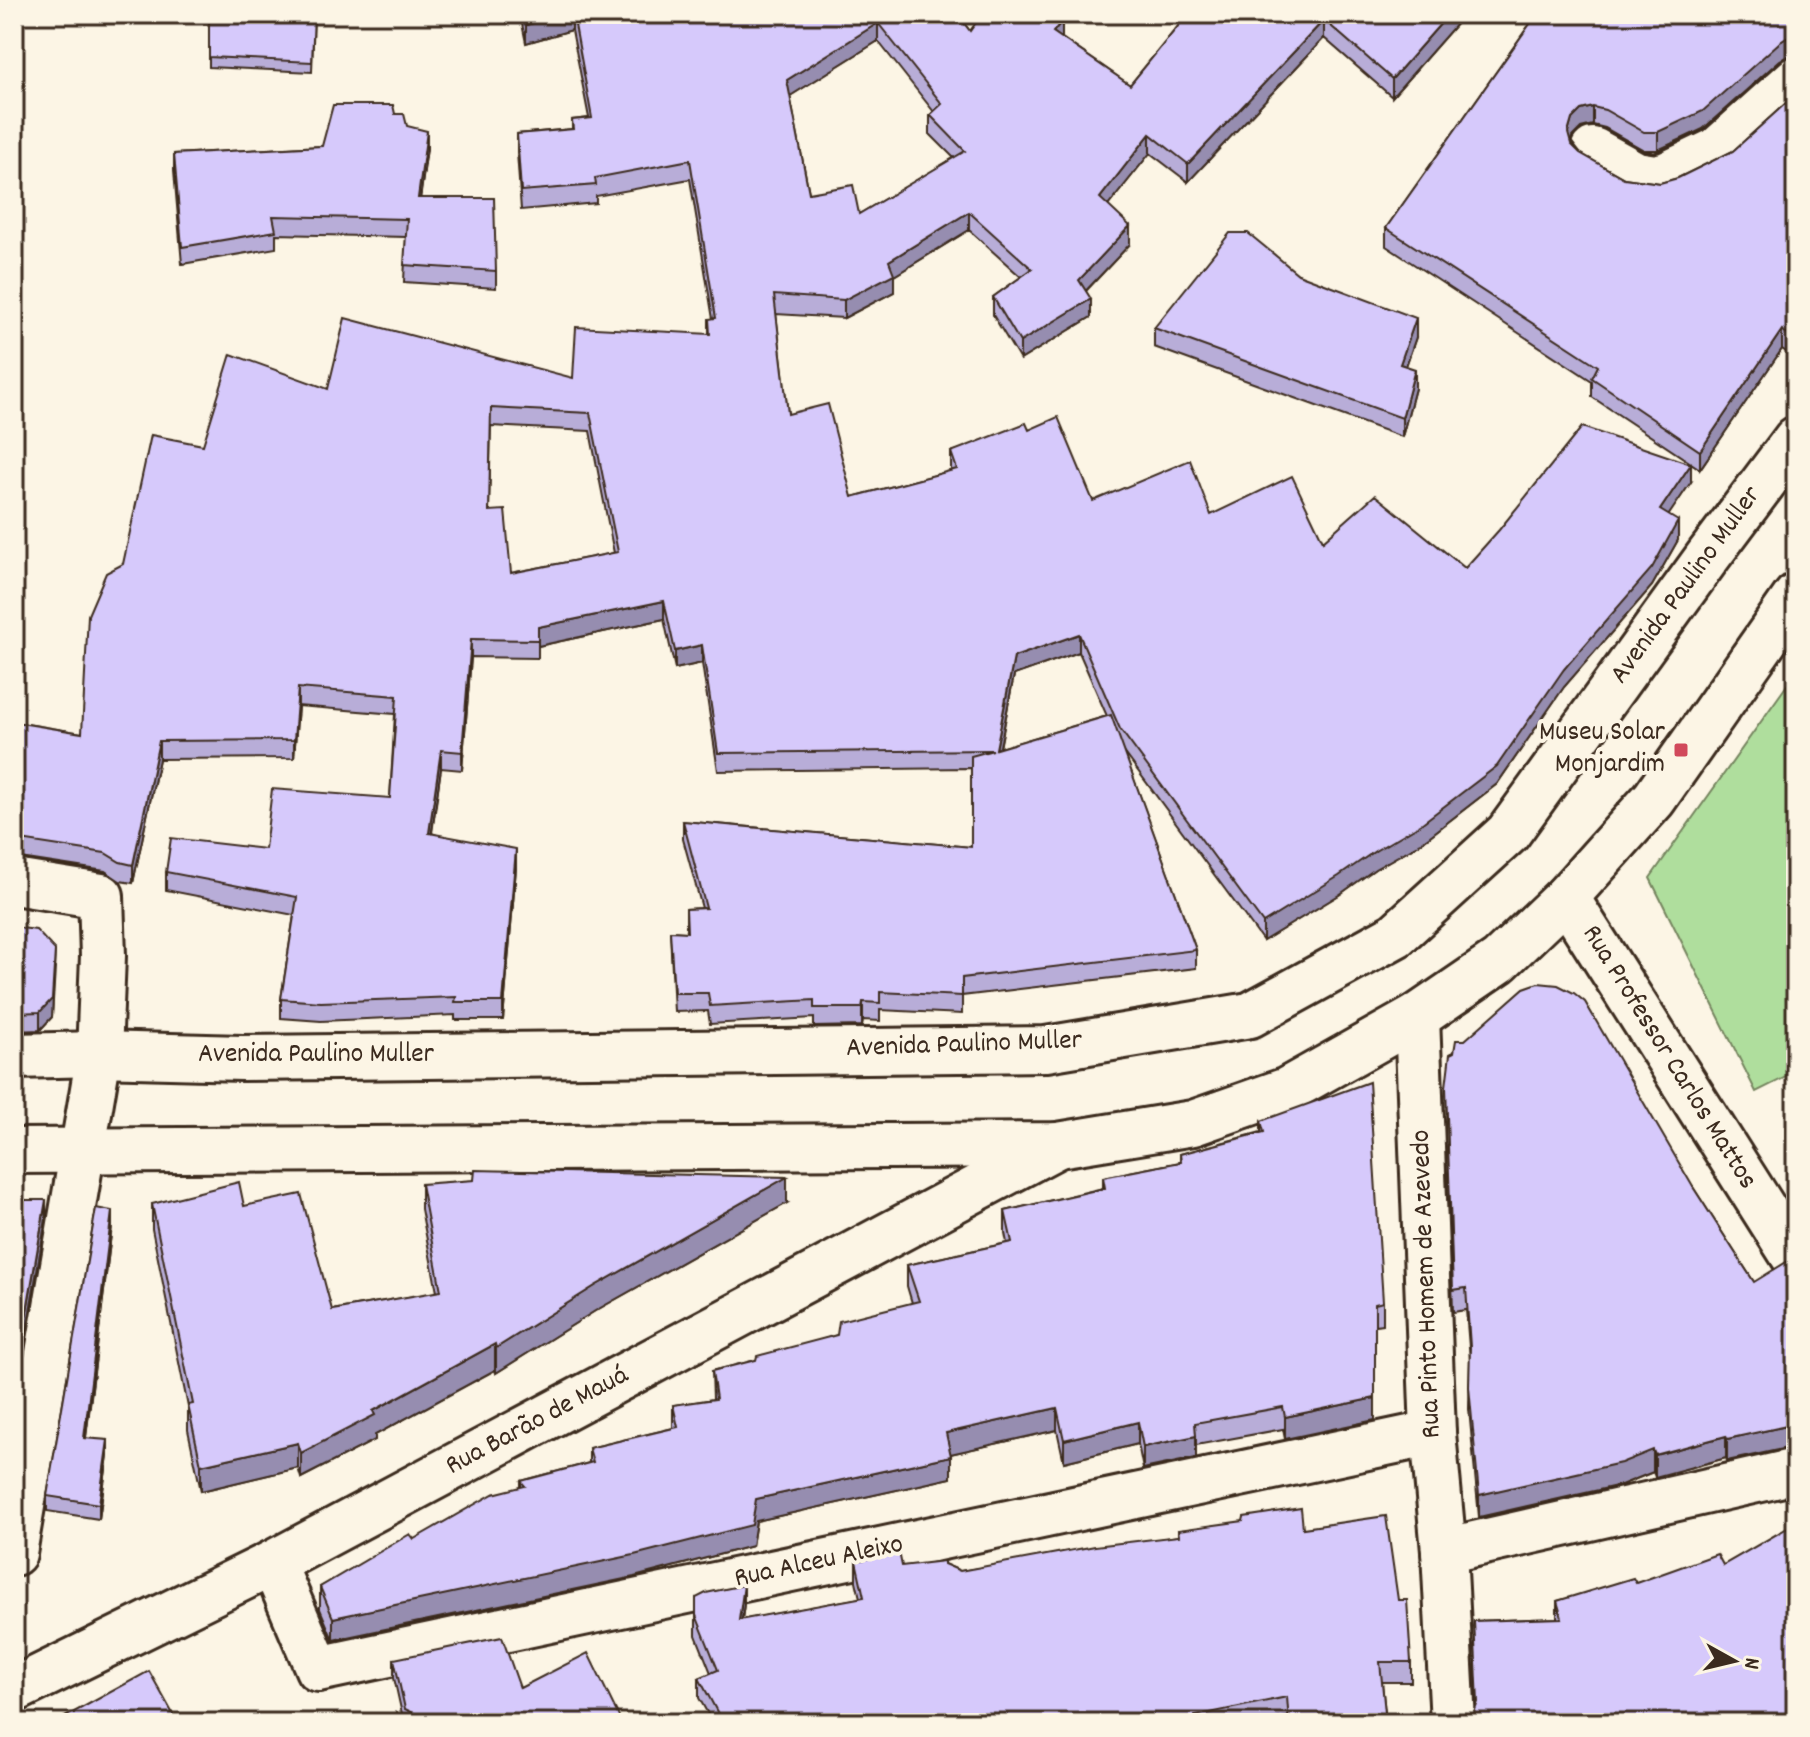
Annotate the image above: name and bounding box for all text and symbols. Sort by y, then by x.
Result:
street label: Avenida Paulino Muller [1601,478,1773,693]
place label: Museu Solar Monjardim [1539,714,1666,786]
marker: Museu Solar Monjardim [1672,741,1690,759]
street label: Rua Professor Carlos Mattos [1570,918,1766,1198]
street label: Avenida Paulino Muller [845,1022,1083,1070]
street label: Avenida Paulino Muller [198,1036,435,1076]
street label: Rua Pinto Homem de Azevedo [1403,1129,1453,1439]
street label: Rua Barão de Mauá [439,1357,637,1487]
street label: Rua Alceu Aleixo [731,1526,907,1600]
north arrow [1694,1621,1774,1701]
text: N [1734,1656,1766,1671]

